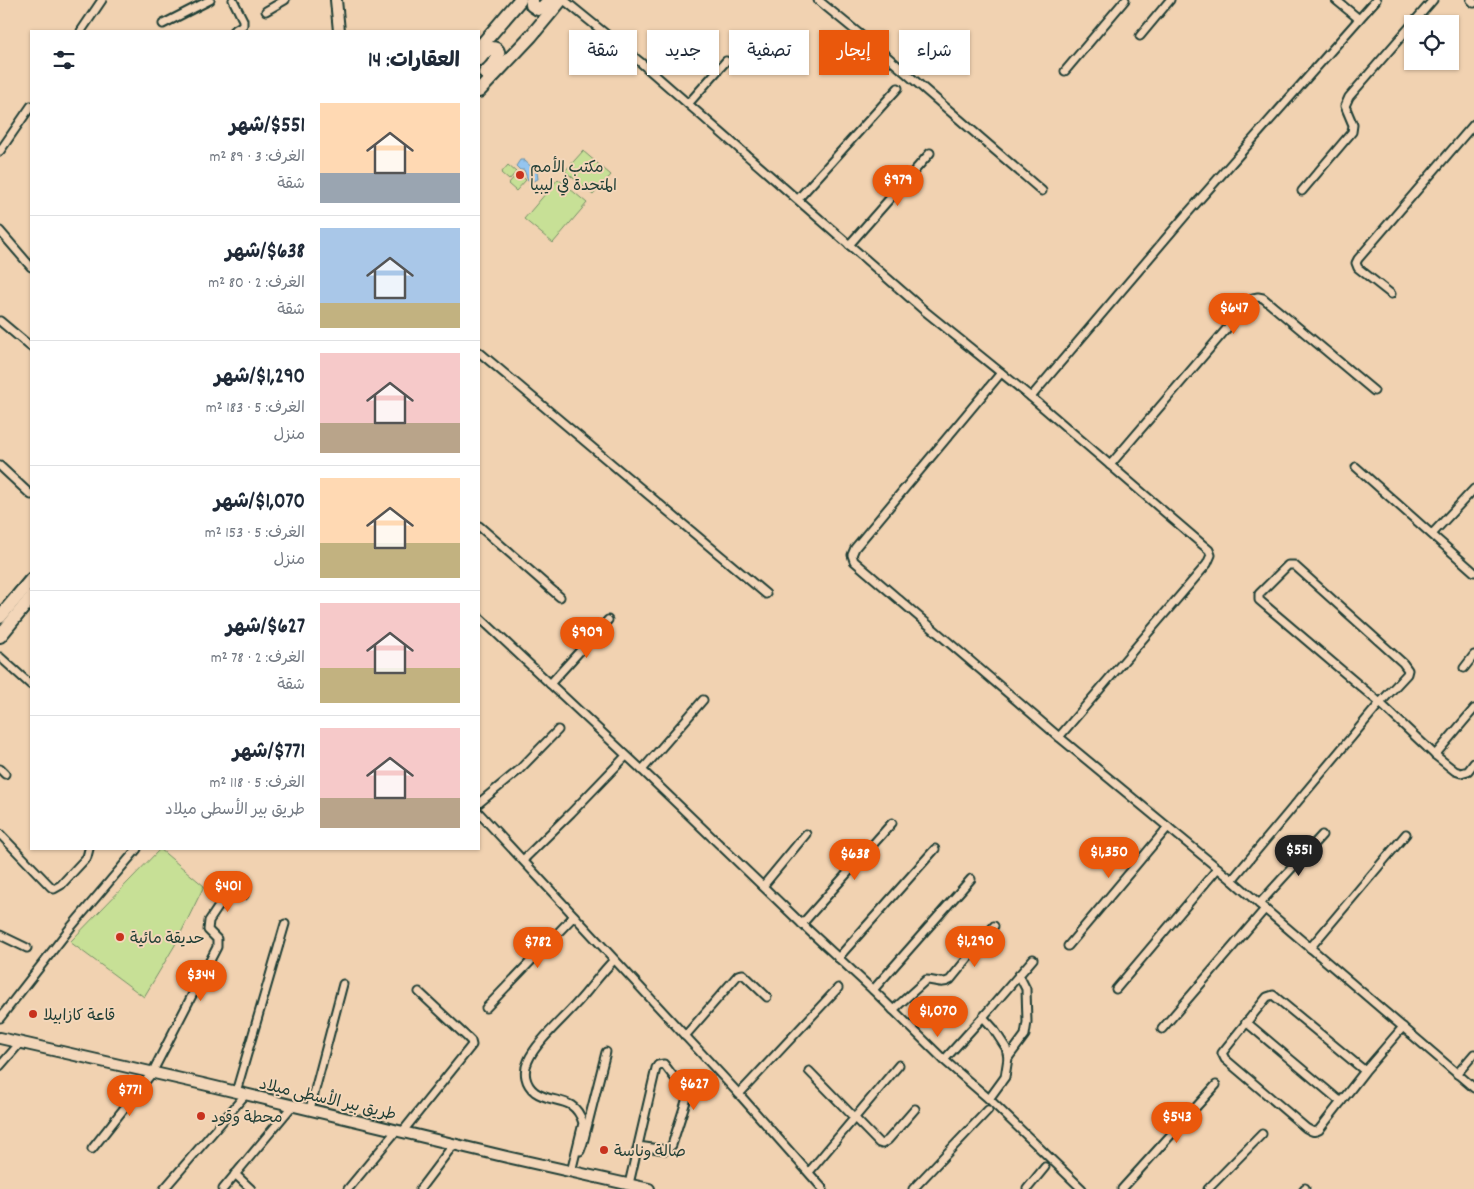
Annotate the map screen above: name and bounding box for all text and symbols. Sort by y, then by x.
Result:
map controls [1404,15,1459,70]
button: locate [1404,15,1459,70]
chip: شقة [569,30,637,75]
chip: جديد [647,30,719,75]
chip: تصفية [729,30,809,75]
chip: إيجار [819,30,889,75]
chip: شراء [899,30,970,75]
icon: filters [50,46,78,74]
text: العقارات: 14 [368,47,460,77]
text: $551/شهر [229,112,305,142]
icon: home [360,123,420,183]
text: الغرف: 3 · 89 m² [209,146,305,169]
place label: مكتب الأمم المتحدة في ليبيا [530,156,617,198]
pin: $979 [868,164,928,207]
marker: مكتب الأمم المتحدة في ليبيا [514,169,526,181]
text: $979 [884,169,912,192]
text: شقة [277,173,305,196]
text: $638/شهر [225,238,305,268]
icon: home [360,248,420,308]
text: الغرف: 2 · 80 m² [208,272,305,295]
pin: $647 [1204,292,1264,335]
text: $647 [1220,297,1248,320]
text: شقة [277,299,305,322]
text: $1,290/شهر [215,363,305,393]
icon: home [360,373,420,433]
text: الغرف: 5 · 183 m² [206,397,305,420]
text: منزل [273,424,305,447]
text: $1,070/شهر [214,488,305,518]
icon: home [360,498,420,558]
text: الغرف: 5 · 153 m² [205,522,305,545]
text: منزل [273,549,305,572]
text: $627/شهر [226,613,305,643]
pin: $909 [557,616,617,659]
text: $909 [571,621,603,644]
icon: home [360,623,420,683]
text: الغرف: 2 · 78 m² [211,647,305,670]
text: شقة [277,674,305,697]
text: $771/شهر [233,738,305,768]
icon: home [360,748,420,808]
text: الغرف: 5 · 118 m² [209,772,305,795]
text: طريق بير الأسطى ميلاد [165,799,305,822]
pin: $551 [1269,834,1329,877]
pin: $1,350 [1068,836,1150,879]
pin: $638 [825,838,885,881]
text: $551 [1286,839,1312,862]
text: $1,350 [1090,841,1128,864]
text: $638 [840,843,870,866]
pin: $401 [198,870,258,913]
text: $401 [215,875,241,898]
pin: $782 [508,926,568,969]
pin: $1,290 [934,926,1016,968]
place label: حديقة مائية [130,928,205,951]
text: $1,290 [956,930,994,953]
marker: حديقة مائية [114,931,126,943]
text: $782 [524,931,552,954]
pin: $344 [171,960,231,1002]
text: $344 [187,964,215,987]
pin: $1,070 [897,996,979,1038]
text: $1,070 [919,1000,957,1023]
place label: قاعة كازابيلا [43,1005,115,1028]
marker: قاعة كازابيلا [27,1008,39,1020]
pin: $627 [664,1068,724,1111]
street label: طريق بير الأسطى ميلاد [257,1073,398,1127]
text: $627 [679,1073,709,1096]
pin: $771 [100,1074,160,1117]
text: $771 [118,1079,142,1102]
pin: $543 [1147,1102,1207,1144]
text: $543 [1162,1106,1192,1129]
place label: محطة وقود [211,1107,282,1130]
marker: محطة وقود [195,1110,207,1122]
place label: صالة وناسة [614,1141,686,1164]
marker: صالة وناسة [598,1144,610,1156]

